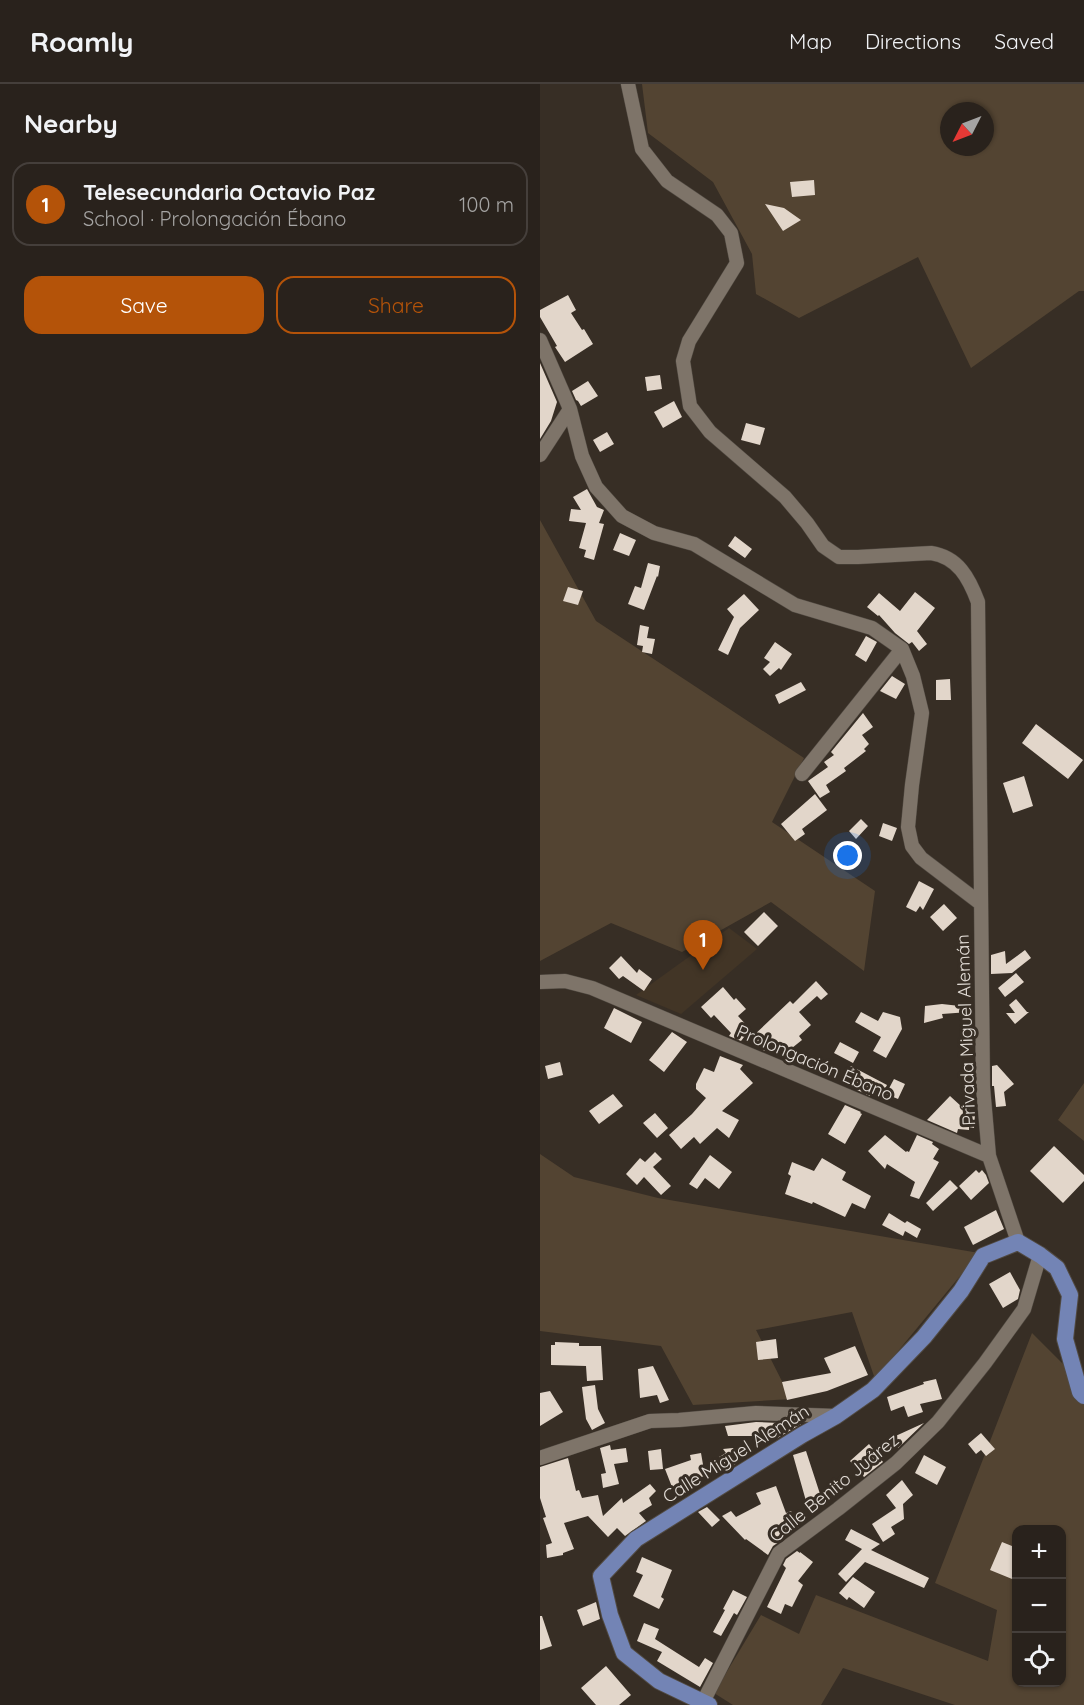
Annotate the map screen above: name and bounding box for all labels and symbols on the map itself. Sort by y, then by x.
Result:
north arrow [940,102,994,156]
your location [833,841,862,870]
pin: 1 [684,920,722,970]
street label: Privada Miguel Alemán [951,934,980,1126]
street label: Prolongación Ébano [733,1019,897,1106]
street label: Calle Miguel Alemán [658,1399,813,1508]
street label: Calle Benito Juárez [764,1428,903,1547]

